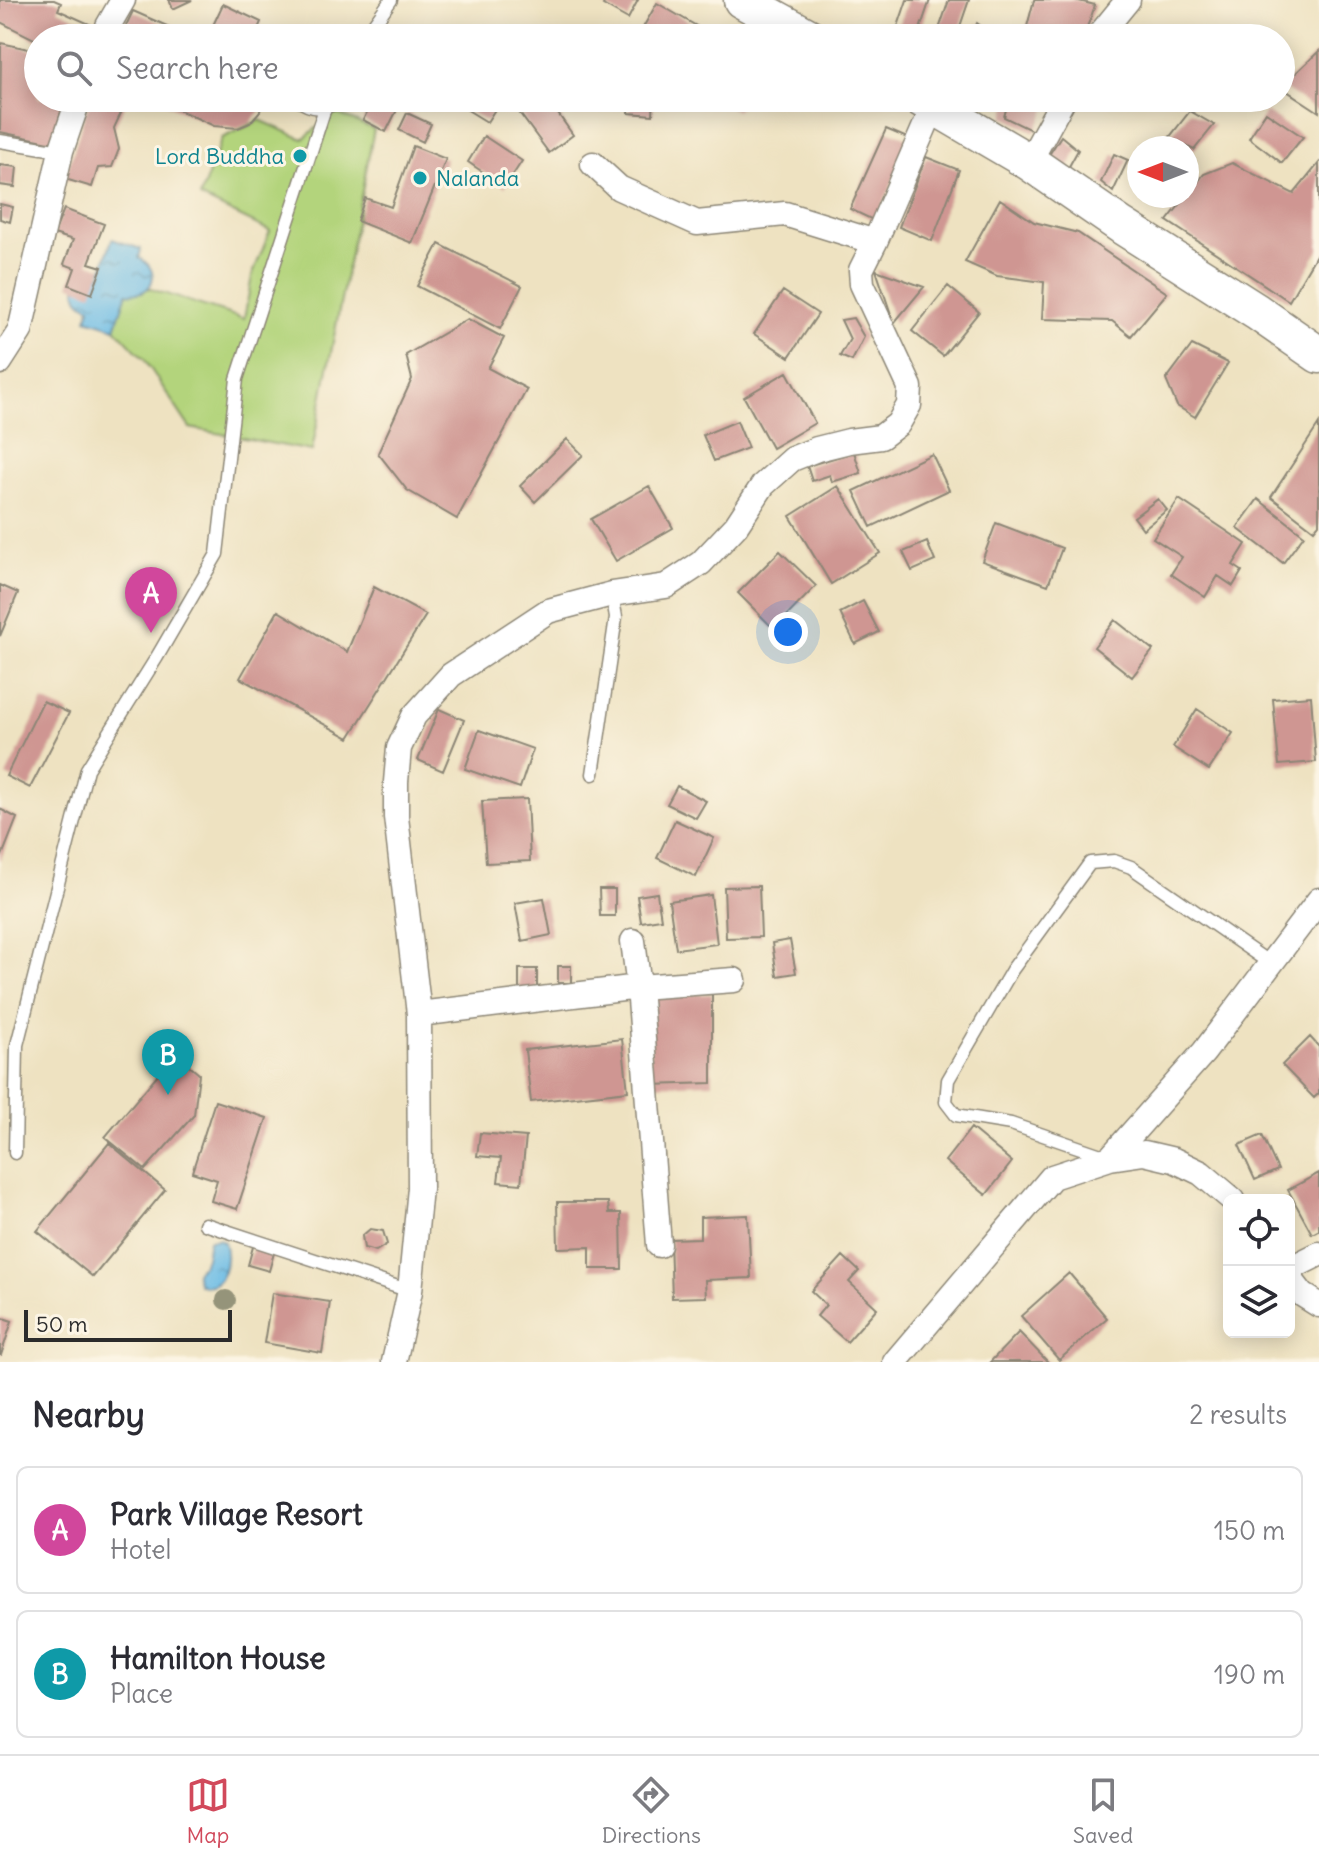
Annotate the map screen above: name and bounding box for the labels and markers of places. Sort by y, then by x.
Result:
place label: Lord Buddha [155,142,284,170]
marker: Lord Buddha [291,147,309,165]
place label: Nalanda [436,164,519,192]
marker: Nalanda [411,169,429,187]
pin: A [125,567,177,633]
pin: B [142,1029,194,1095]

